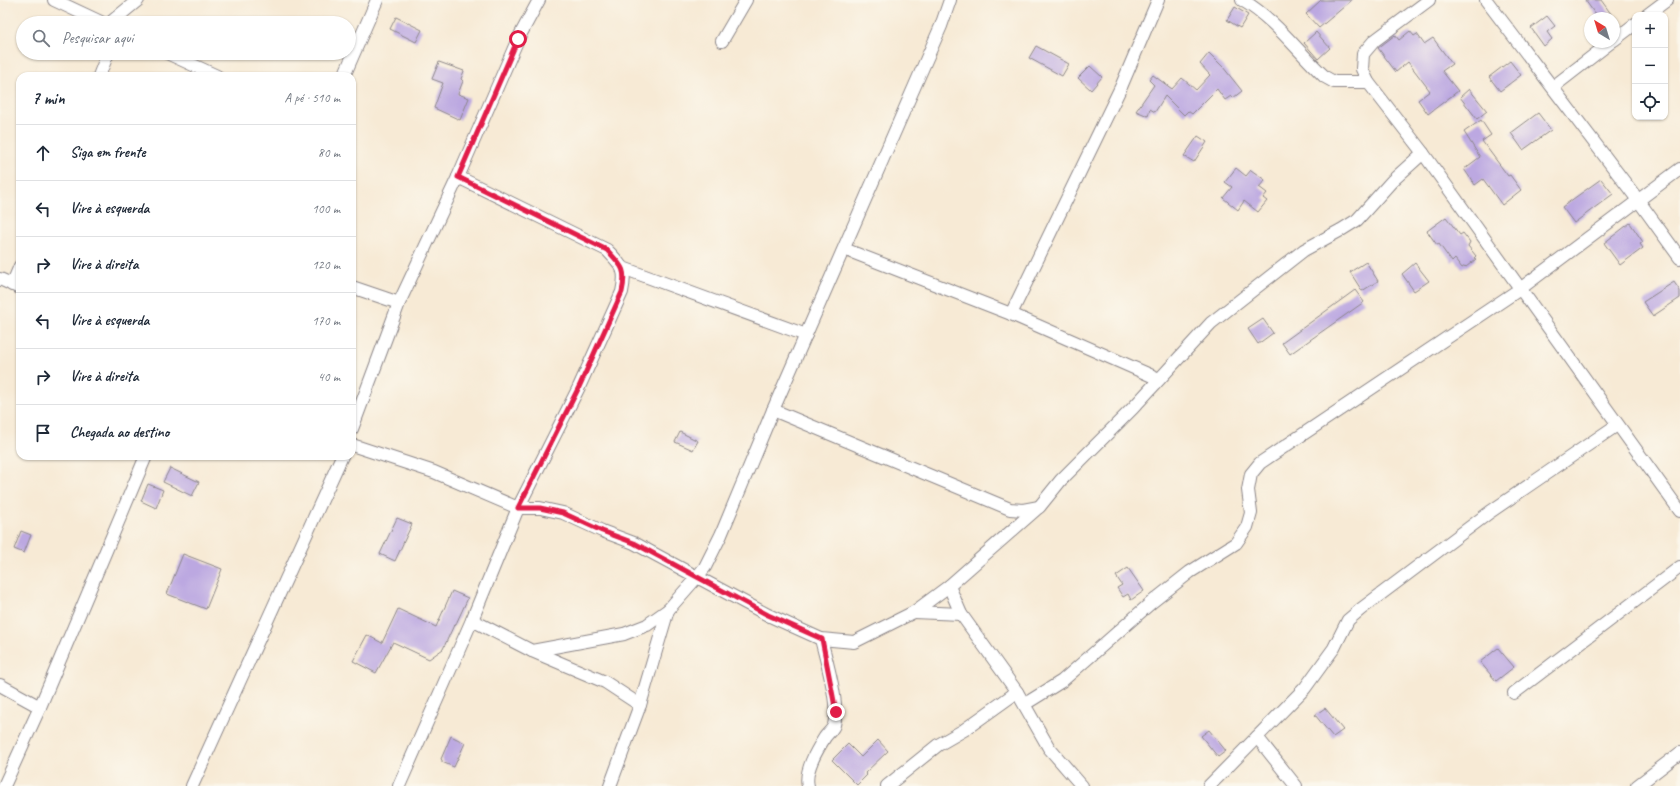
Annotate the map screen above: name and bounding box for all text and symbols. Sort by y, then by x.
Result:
north arrow [1584,12,1620,48]
map controls [1632,12,1668,120]
button: + [1632,12,1668,48]
search box [16,16,356,60]
icon: search [30,27,52,49]
text: Pesquisar aqui [62,29,133,48]
route start [509,30,527,48]
button: − [1632,48,1668,84]
button: locate [1632,84,1668,120]
text: 7 min [32,88,65,109]
text: A pé · 510 m [284,90,340,106]
icon: ahead [32,142,54,164]
text: Siga em frente [70,143,146,162]
text: 80 m [318,145,340,161]
icon: left [32,198,54,220]
text: Vire à esquerda [70,199,149,218]
text: 100 m [312,201,340,217]
icon: right [32,254,54,276]
text: Vire à direita [70,255,139,274]
text: 120 m [312,257,340,273]
icon: left [32,310,54,332]
text: Vire à esquerda [70,311,149,330]
text: 170 m [312,313,340,329]
icon: right [32,366,54,388]
text: Vire à direita [70,367,139,386]
text: 40 m [318,369,340,385]
icon: arrive [32,422,54,444]
text: Chegada ao destino [70,423,169,442]
route end [827,703,845,721]

